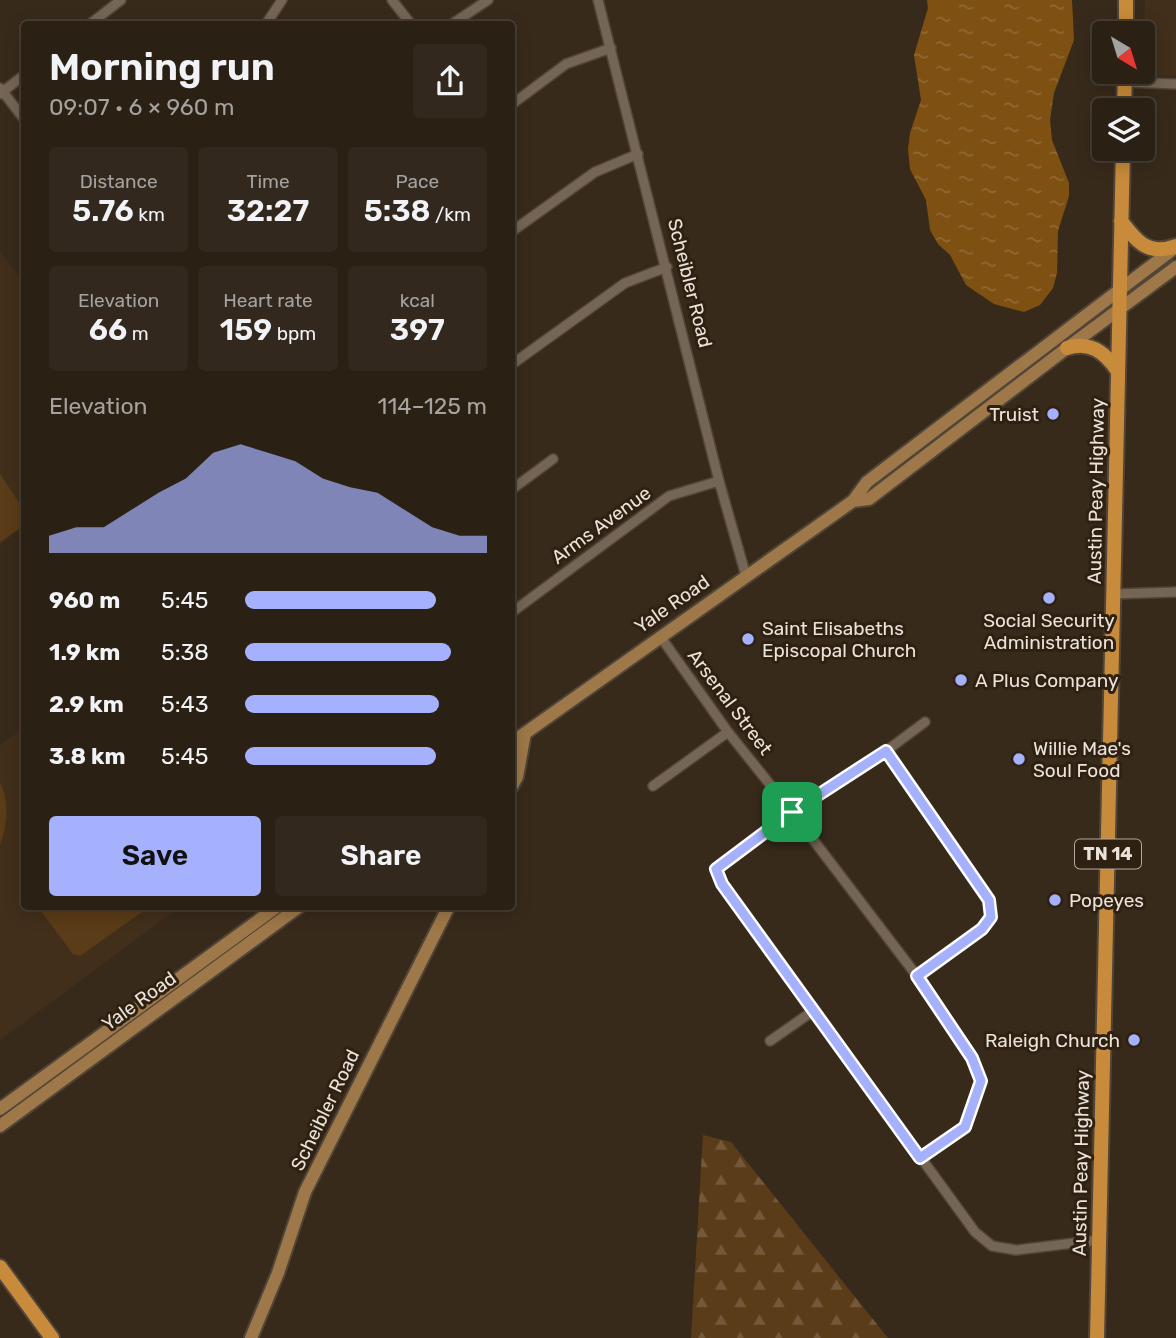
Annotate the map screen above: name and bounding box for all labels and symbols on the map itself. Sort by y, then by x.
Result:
north arrow [1092,21,1155,84]
street label: Scheibler Road [663,216,717,350]
street label: Austin Peay Highway [1083,398,1109,584]
place label: Truist [989,403,1040,426]
marker: Truist [1045,406,1061,422]
street label: Arms Avenue [547,481,655,569]
street label: Yale Road [630,570,714,638]
marker: Social Security Administration [1041,590,1057,606]
place label: Social Security Administration [983,609,1115,654]
place label: Saint Elisabeths Episcopal Church [762,617,916,662]
marker: Saint Elisabeths Episcopal Church [740,631,756,647]
street label: Arsenal Street [683,645,778,760]
place label: A Plus Company [975,669,1118,692]
marker: A Plus Company [953,672,969,688]
place label: Willie Mae's Soul Food [1033,737,1131,782]
marker: Willie Mae's Soul Food [1011,751,1027,767]
pin [762,782,822,842]
road number: TN 14 [1075,840,1141,868]
place label: Popeyes [1069,889,1144,912]
marker: Popeyes [1047,892,1063,908]
street label: Yale Road [98,966,180,1036]
place label: Raleigh Church [985,1029,1120,1052]
marker: Raleigh Church [1126,1032,1142,1048]
street label: Scheibler Road [286,1046,364,1174]
street label: Austin Peay Highway [1068,1070,1094,1256]

